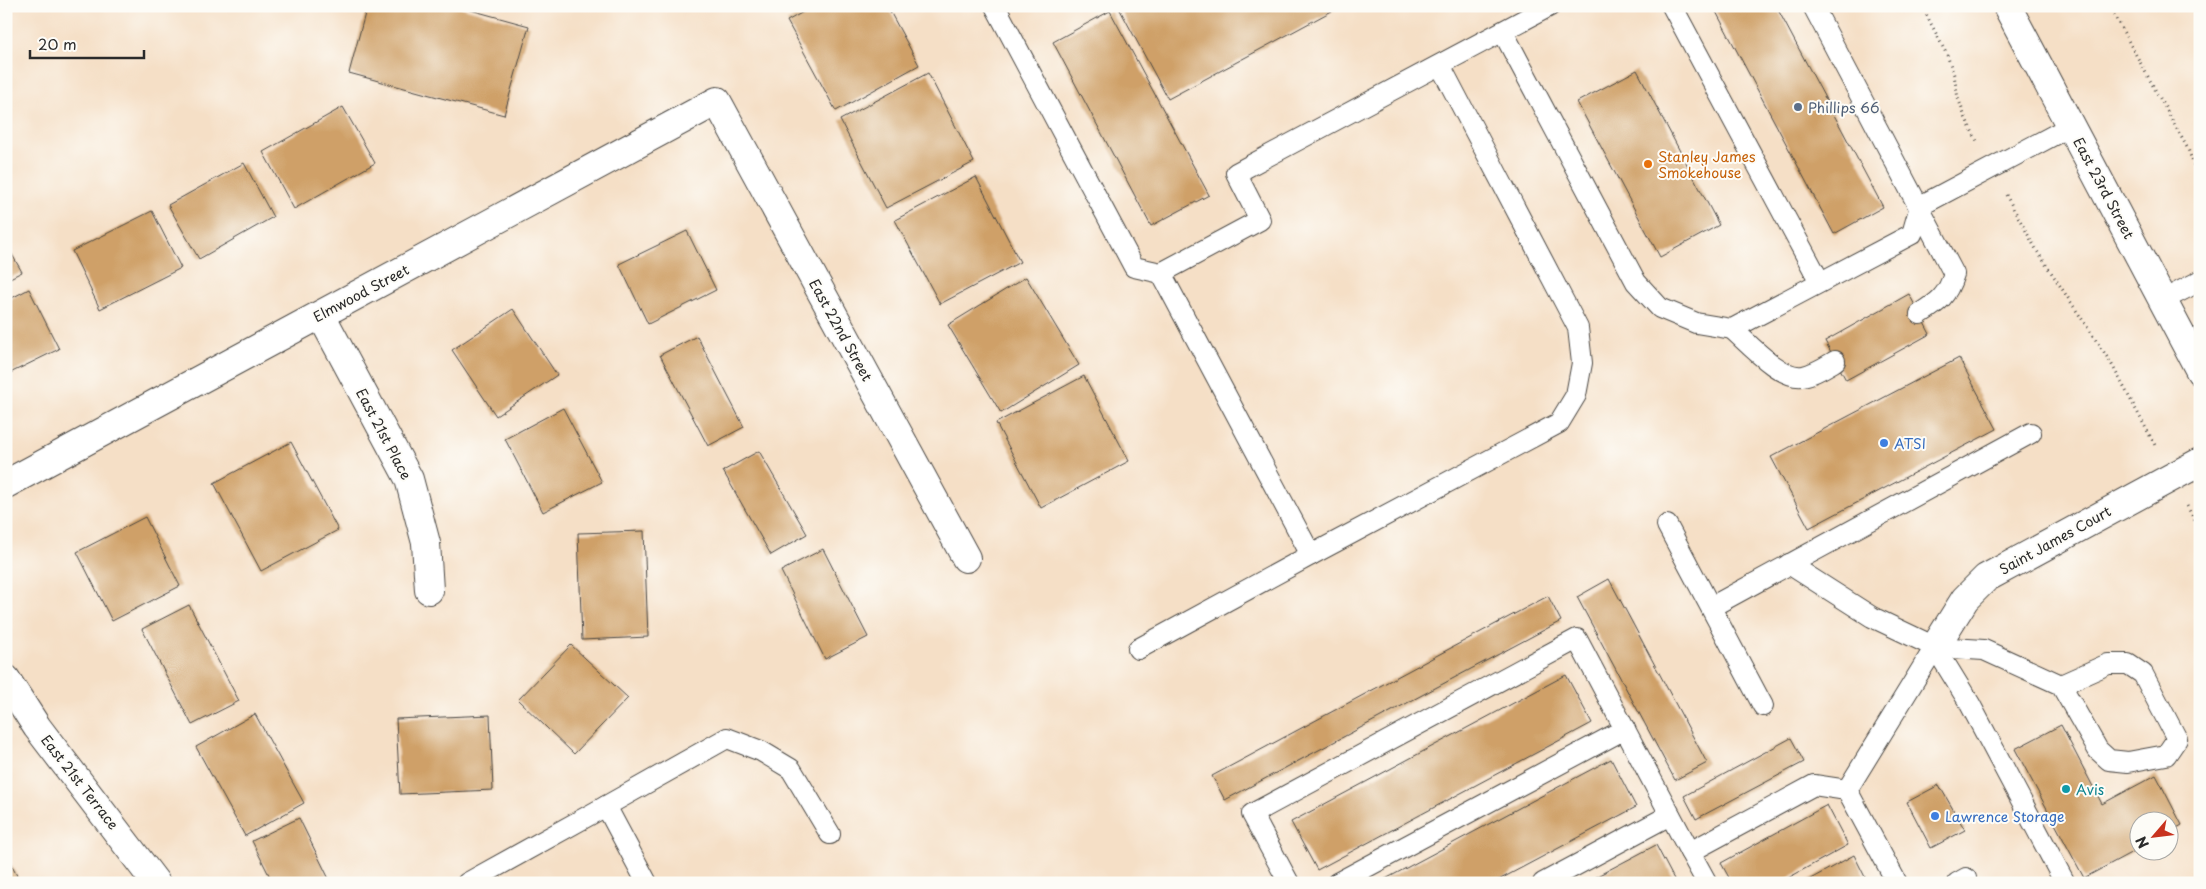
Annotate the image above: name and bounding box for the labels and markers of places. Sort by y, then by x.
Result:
place label: Phillips 66 [1808,97,1879,118]
marker: Phillips 66 [1792,101,1804,113]
place label: Stanley James Smokehouse [1658,146,1755,183]
marker: Stanley James Smokehouse [1642,158,1654,170]
place label: ATSI [1894,433,1926,454]
marker: ATSI [1878,437,1890,449]
place label: Avis [2076,779,2104,800]
marker: Avis [2060,783,2072,795]
place label: Lawrence Storage [1945,806,2064,827]
marker: Lawrence Storage [1929,810,1941,822]

